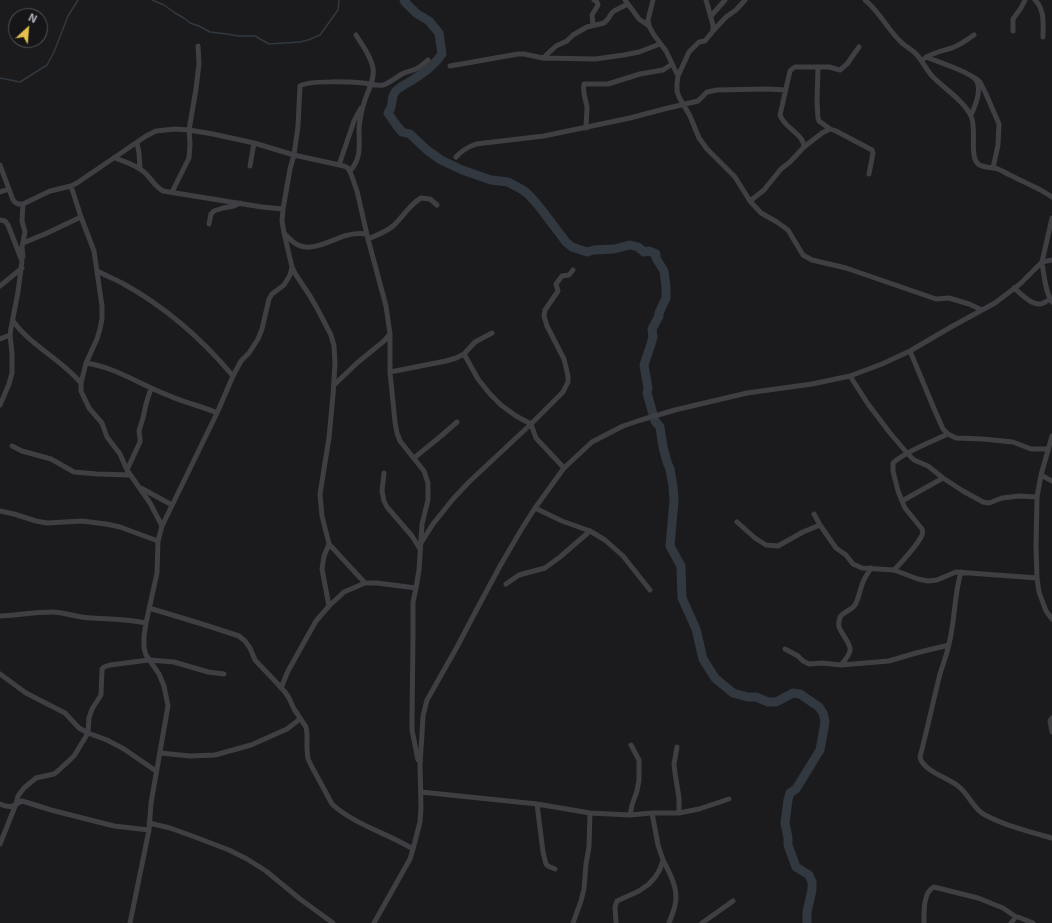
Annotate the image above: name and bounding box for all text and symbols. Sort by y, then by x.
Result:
north arrow [8,8,48,48]
text: N [27,10,39,25]

